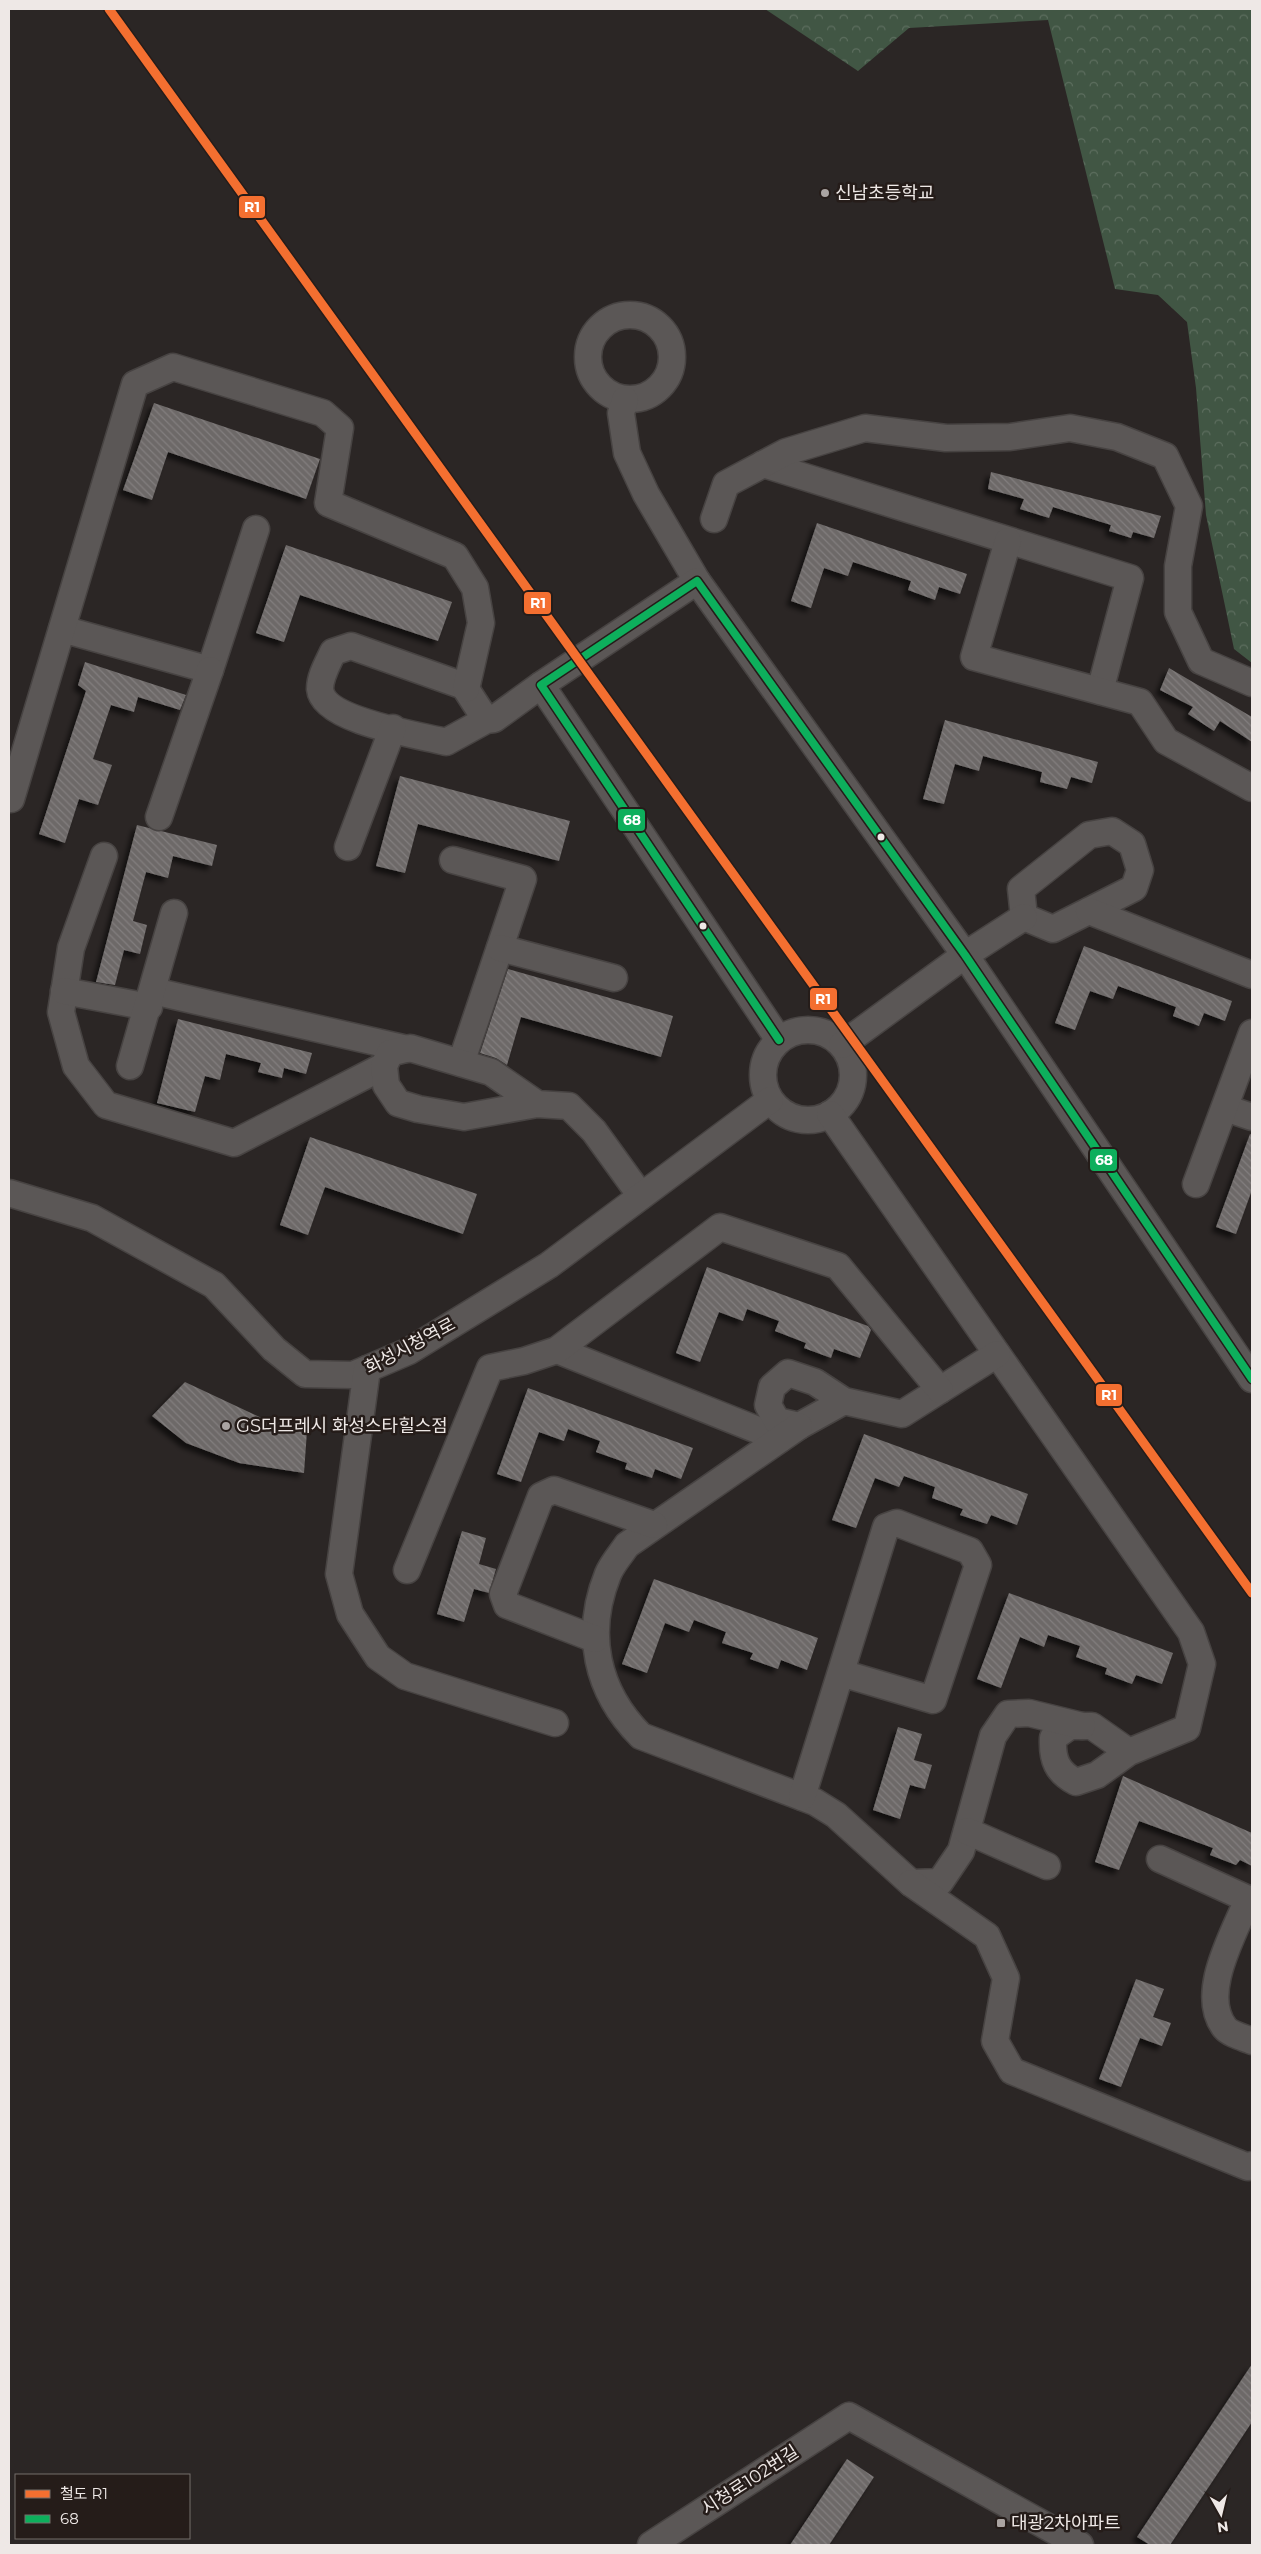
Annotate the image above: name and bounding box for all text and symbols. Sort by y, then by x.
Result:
place label: 신남초등학교 [835,182,934,204]
marker: 신남초등학교 [819,187,831,199]
line badge: R1 [238,195,266,219]
text: R1 [244,198,260,216]
line badge: R1 [523,591,552,615]
text: R1 [530,594,546,612]
line badge: 68 [617,808,646,832]
text: 68 [623,811,641,829]
unlabelled marker [876,832,886,842]
unlabelled marker [698,921,708,931]
line badge: R1 [809,987,838,1011]
text: R1 [815,990,831,1008]
line badge: 68 [1089,1148,1118,1172]
text: 68 [1095,1151,1113,1169]
street label: 화성시청역로 [361,1313,459,1379]
line badge: R1 [1095,1383,1123,1407]
text: R1 [1101,1386,1117,1404]
place label: GS더프레시 화성스타힐스점 [236,1415,448,1437]
marker: GS더프레시 화성스타힐스점 [220,1420,232,1432]
street label: 시청로102번길 [697,2440,803,2520]
legend [15,2474,190,2539]
text: 철도 R1 [60,2484,108,2503]
north arrow [1196,2489,1246,2539]
text: 68 [60,2509,79,2528]
place label: 대광2차아파트 [1011,2512,1121,2534]
marker: 대광2차아파트 [995,2517,1007,2529]
text: N [1216,2517,1230,2537]

